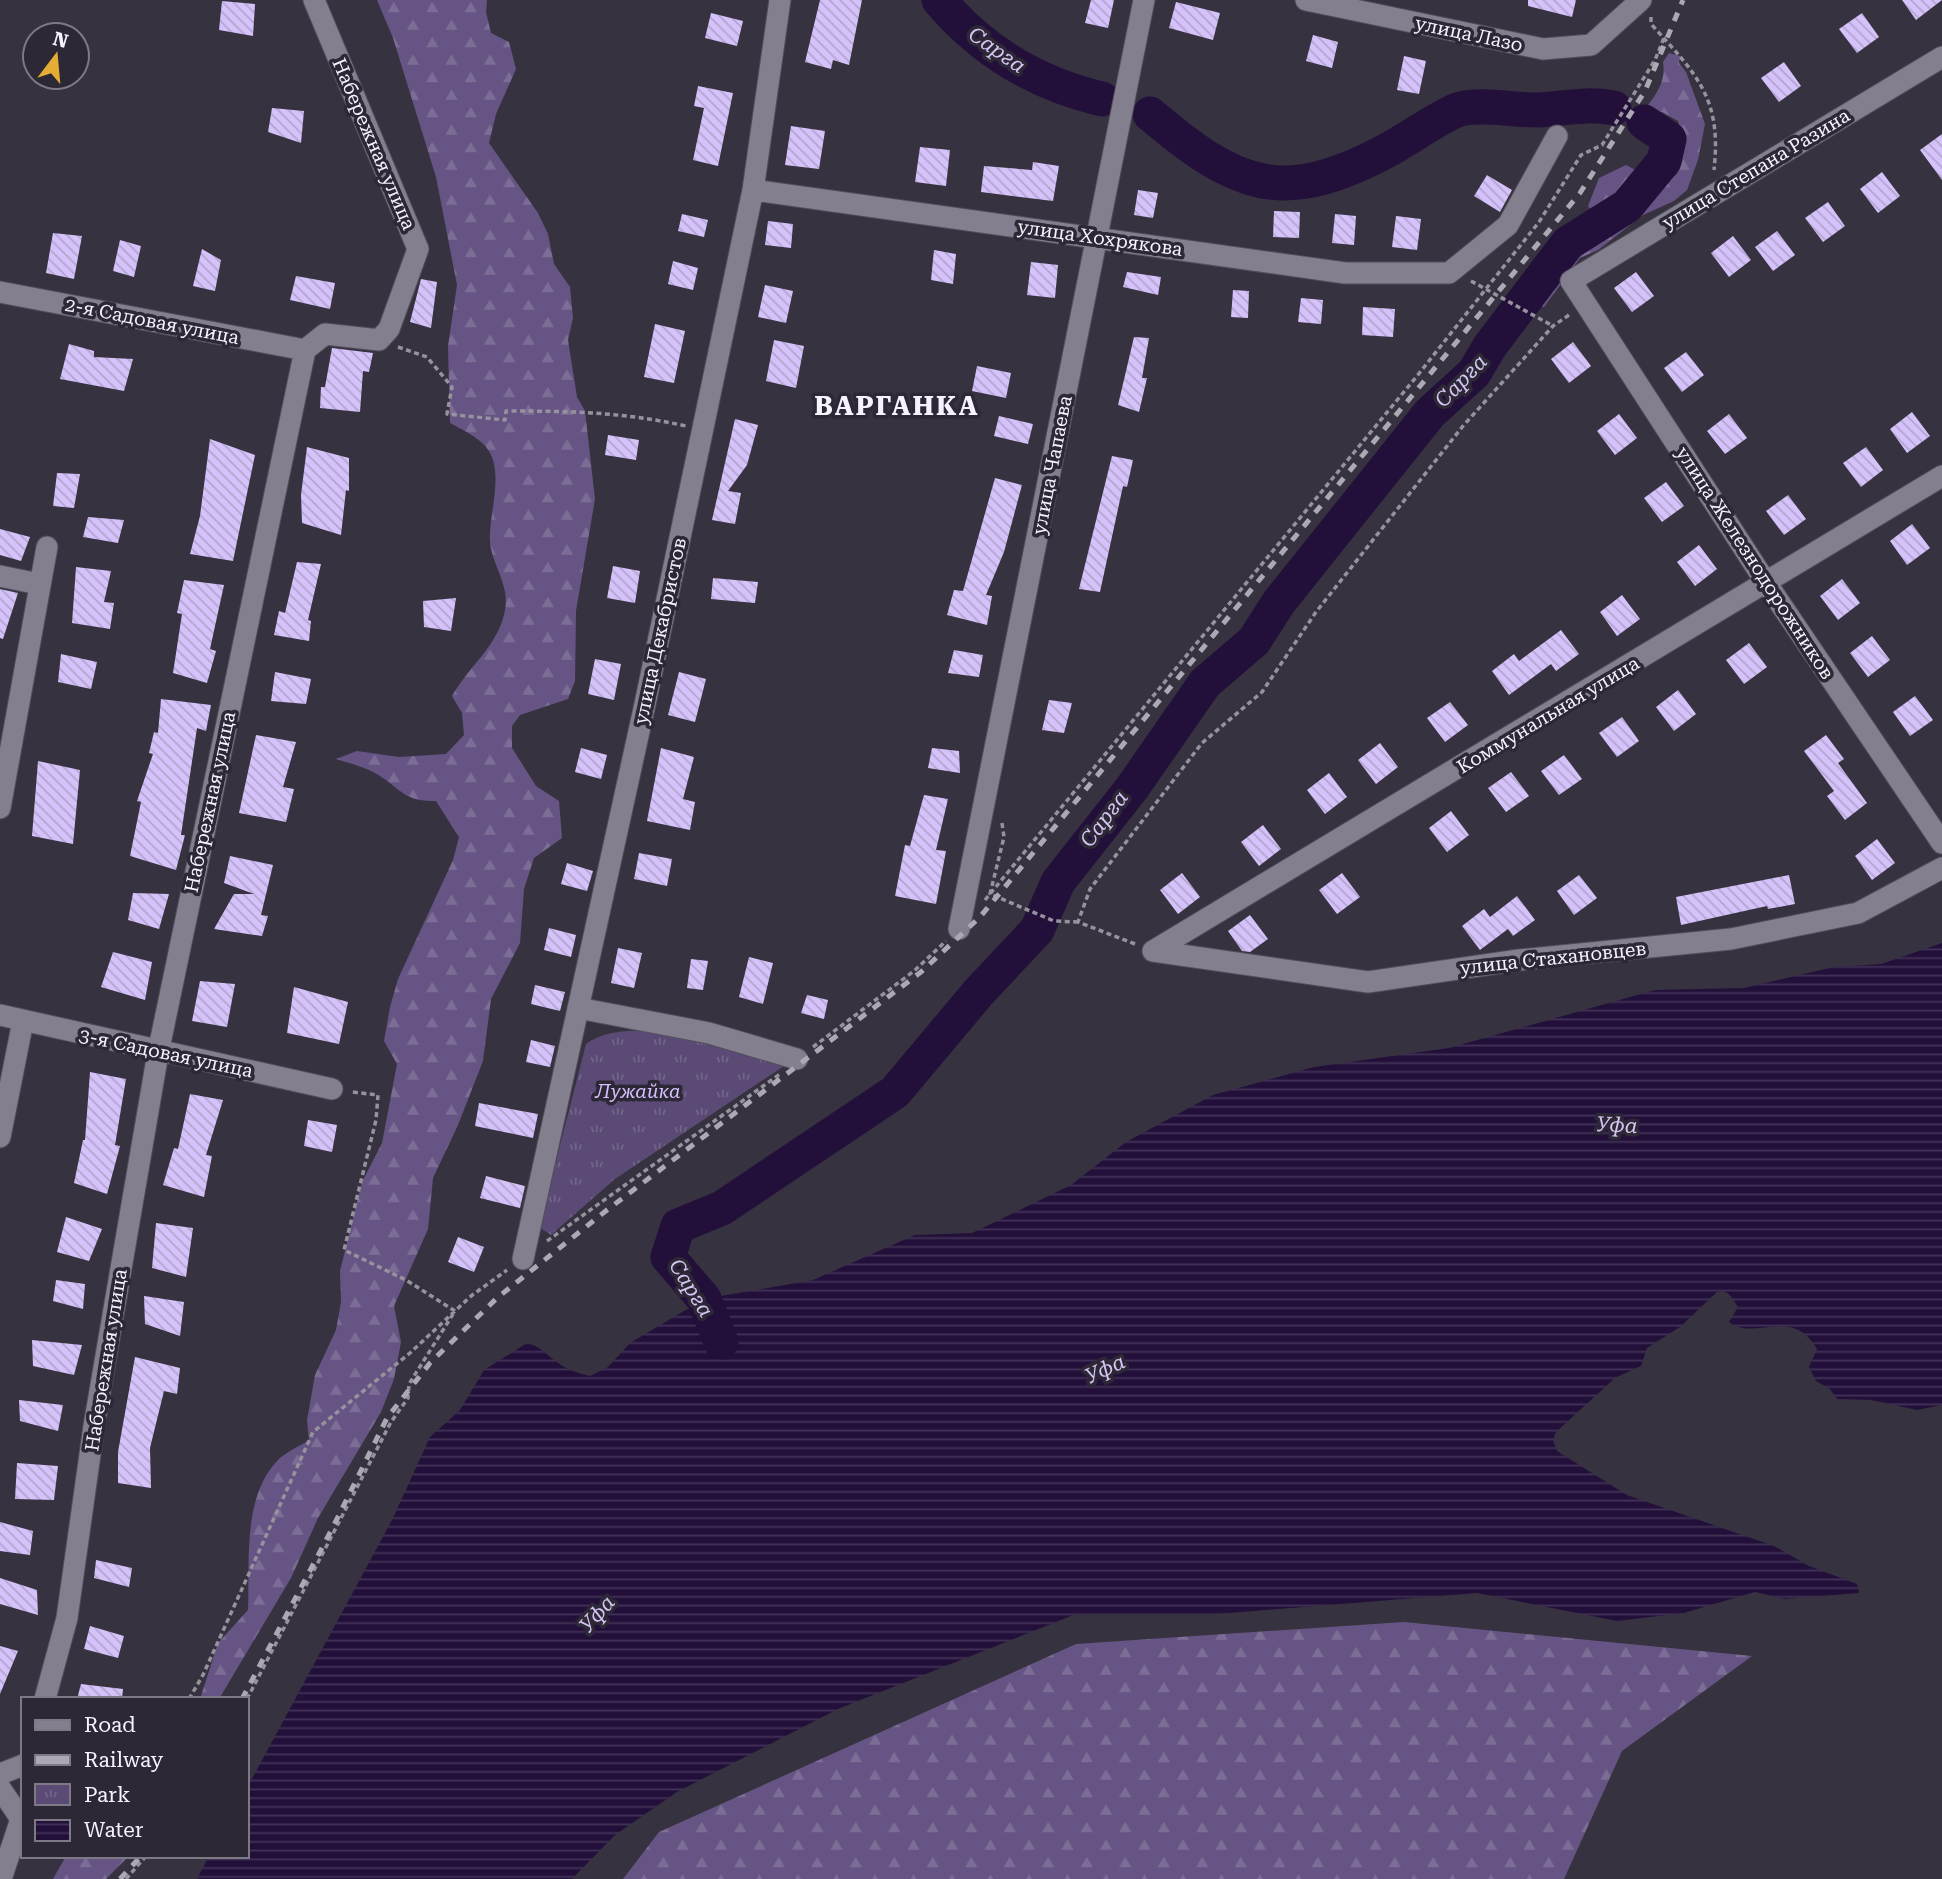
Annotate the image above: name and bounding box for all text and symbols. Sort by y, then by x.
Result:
street label: улица Лазо [1413,11,1525,57]
north arrow [21,21,91,91]
water label: Сарга [964,22,1030,78]
text: N [50,27,71,53]
street label: Набережная улица [327,55,421,234]
street label: улица Степана Разина [1658,104,1855,234]
street label: улица Хохрякова [1016,215,1185,261]
street label: 2-я Садовая улица [63,293,242,349]
water label: Сарга [1430,350,1492,412]
district label: ВАРГАНКА [814,391,980,421]
street label: улица Чапаева [1027,393,1077,537]
street label: улица Железнодорожников [1671,442,1839,684]
street label: улица Декабристов [629,535,691,727]
street label: Коммунальная улица [1453,651,1644,779]
street label: Набережная улица [180,709,241,895]
water label: Сарга [1075,786,1133,852]
street label: улица Стахановцев [1459,937,1647,979]
street label: 3-я Садовая улица [77,1023,256,1083]
park label: Лужайка [595,1080,680,1103]
water label: Уфа [1596,1112,1638,1138]
water label: Сарга [664,1255,718,1321]
street label: Набережная улица [80,1267,132,1453]
water label: Уфа [1081,1349,1129,1389]
water label: Уфа [574,1591,620,1637]
legend [21,1697,248,1858]
text: Road [84,1713,136,1737]
text: Railway [84,1748,164,1772]
text: Park [84,1783,130,1807]
text: Water [84,1818,144,1842]

